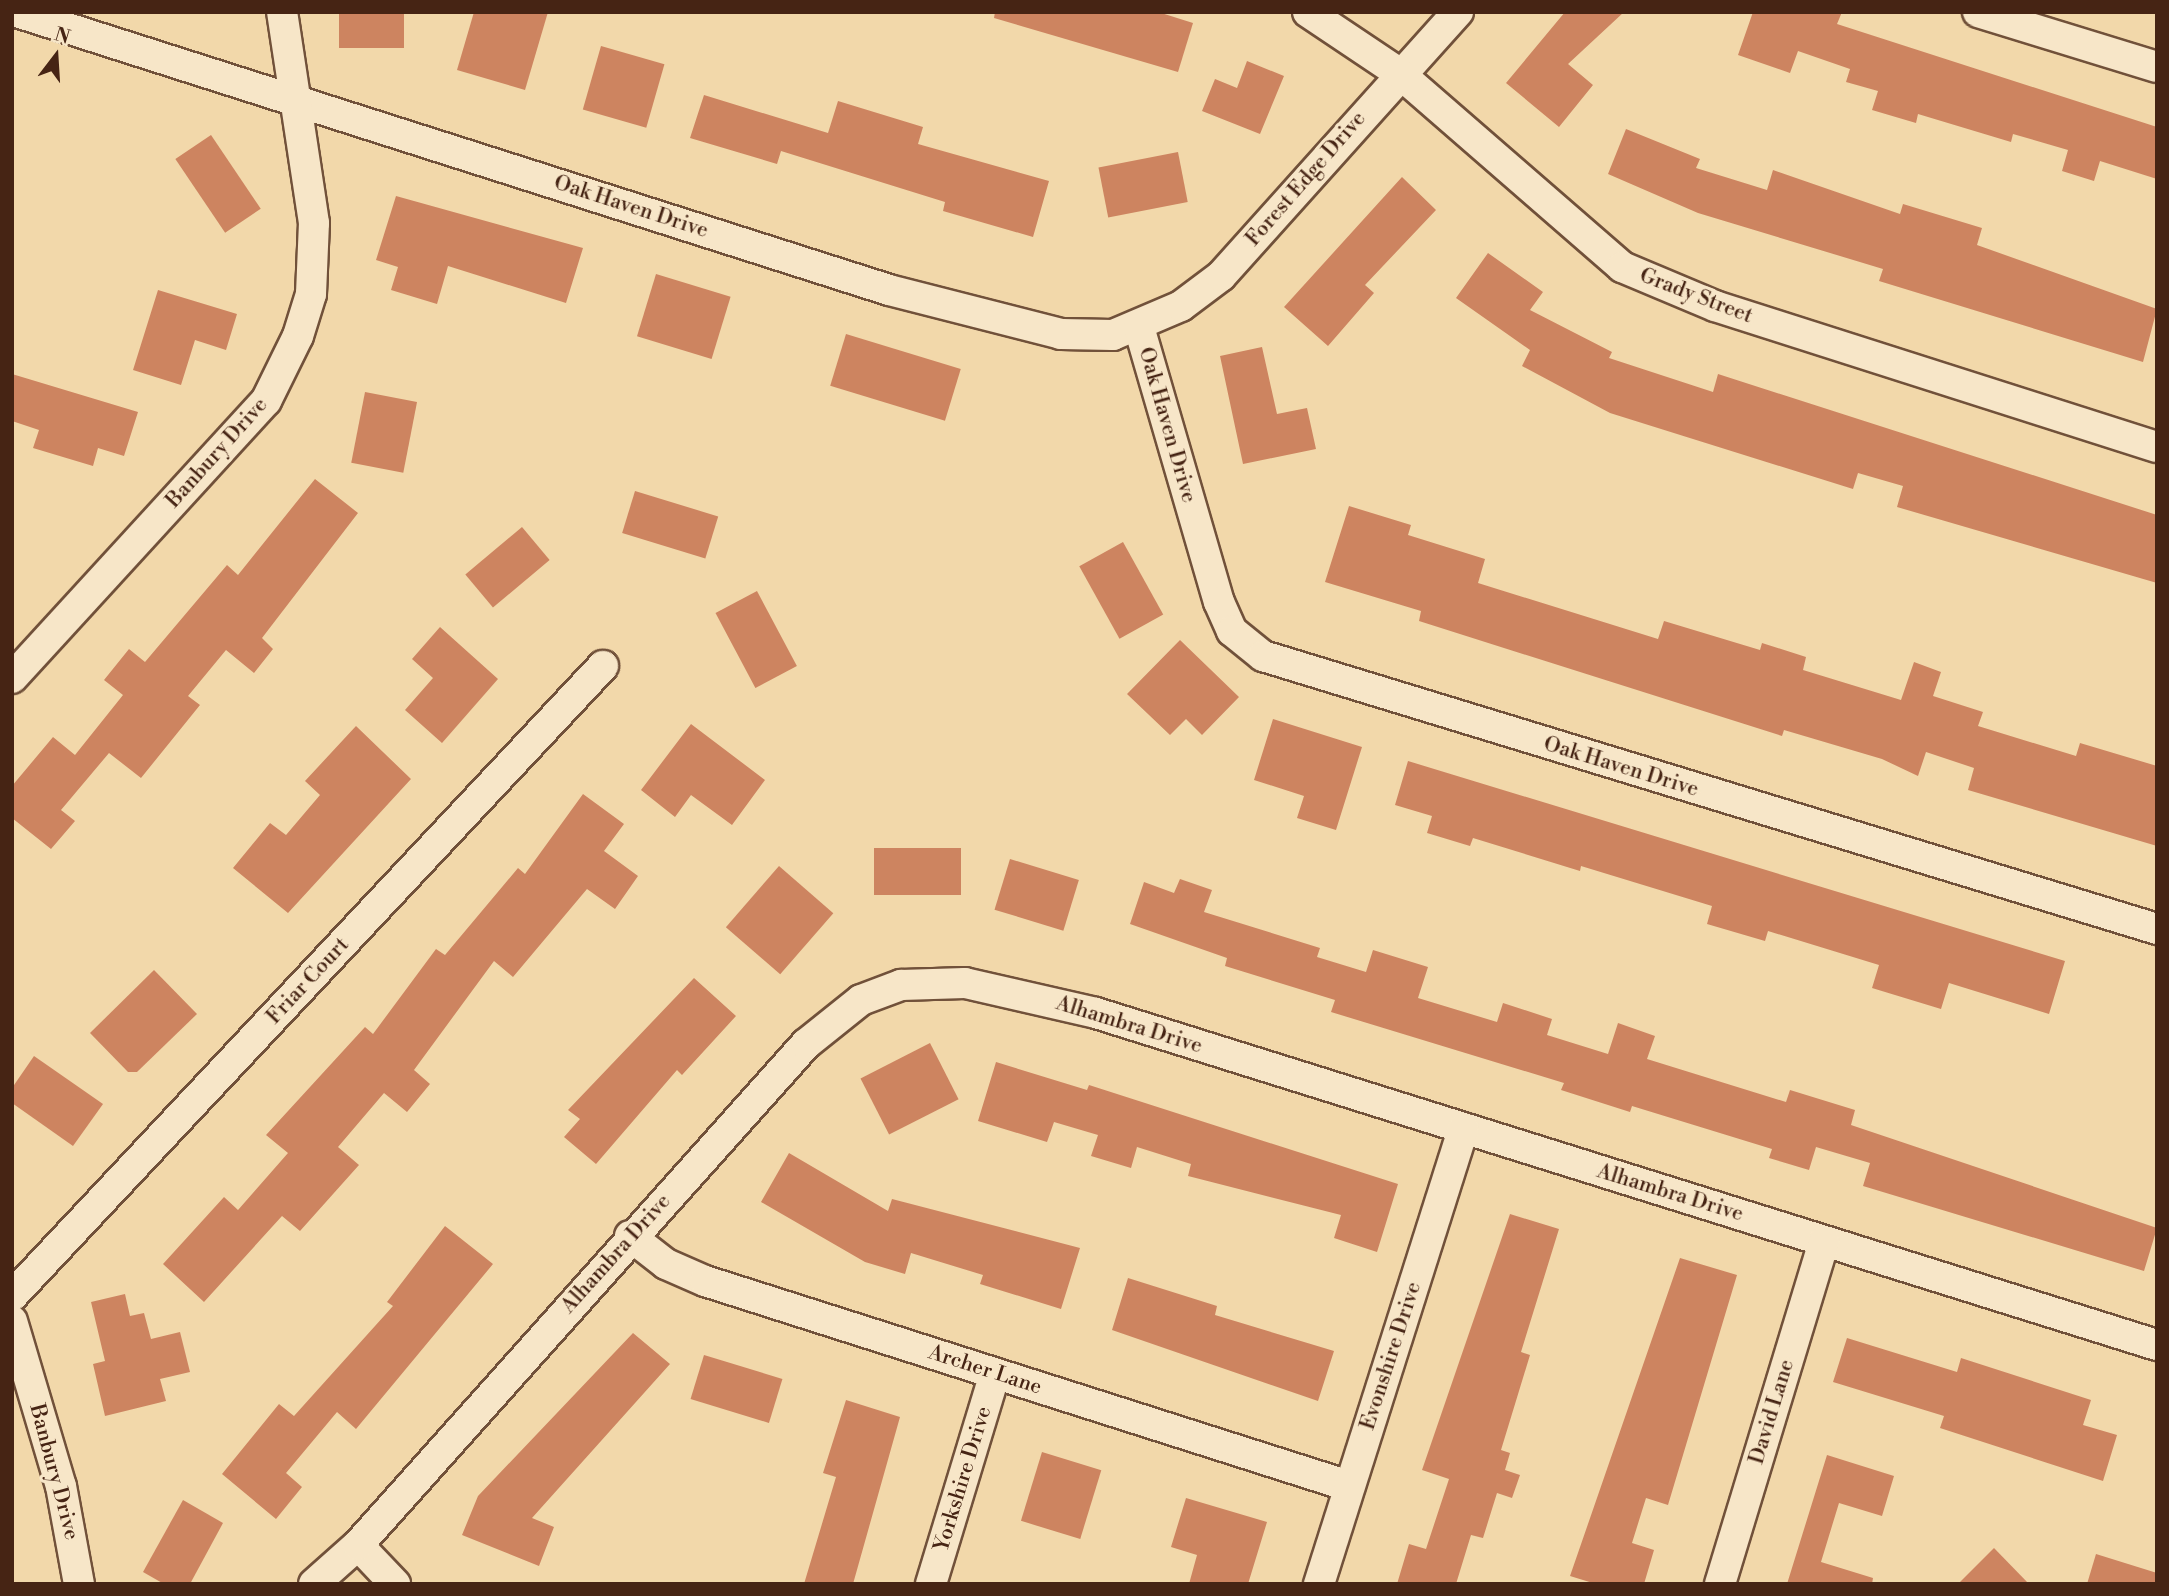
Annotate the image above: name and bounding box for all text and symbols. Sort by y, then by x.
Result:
north arrow [21,21,91,91]
text: N [51,22,73,50]
street label: Forest Edge Drive [1241,107,1371,251]
street label: Oak Haven Drive [551,170,711,244]
street label: Grady Street [1636,263,1756,329]
street label: Oak Haven Drive [1133,344,1201,506]
street label: Banbury Drive [161,393,273,513]
street label: Oak Haven Drive [1541,731,1701,803]
street label: Friar Court [262,932,354,1030]
street label: Alhambra Drive [1053,991,1205,1059]
street label: Alhambra Drive [1594,1159,1746,1227]
street label: Alhambra Drive [556,1189,676,1319]
street label: Evonshire Drive [1355,1279,1427,1433]
street label: Archer Lane [925,1340,1045,1400]
street label: David Lane [1744,1357,1800,1467]
street label: Banbury Drive [24,1401,84,1543]
street label: Yorkshire Drive [929,1403,997,1555]

